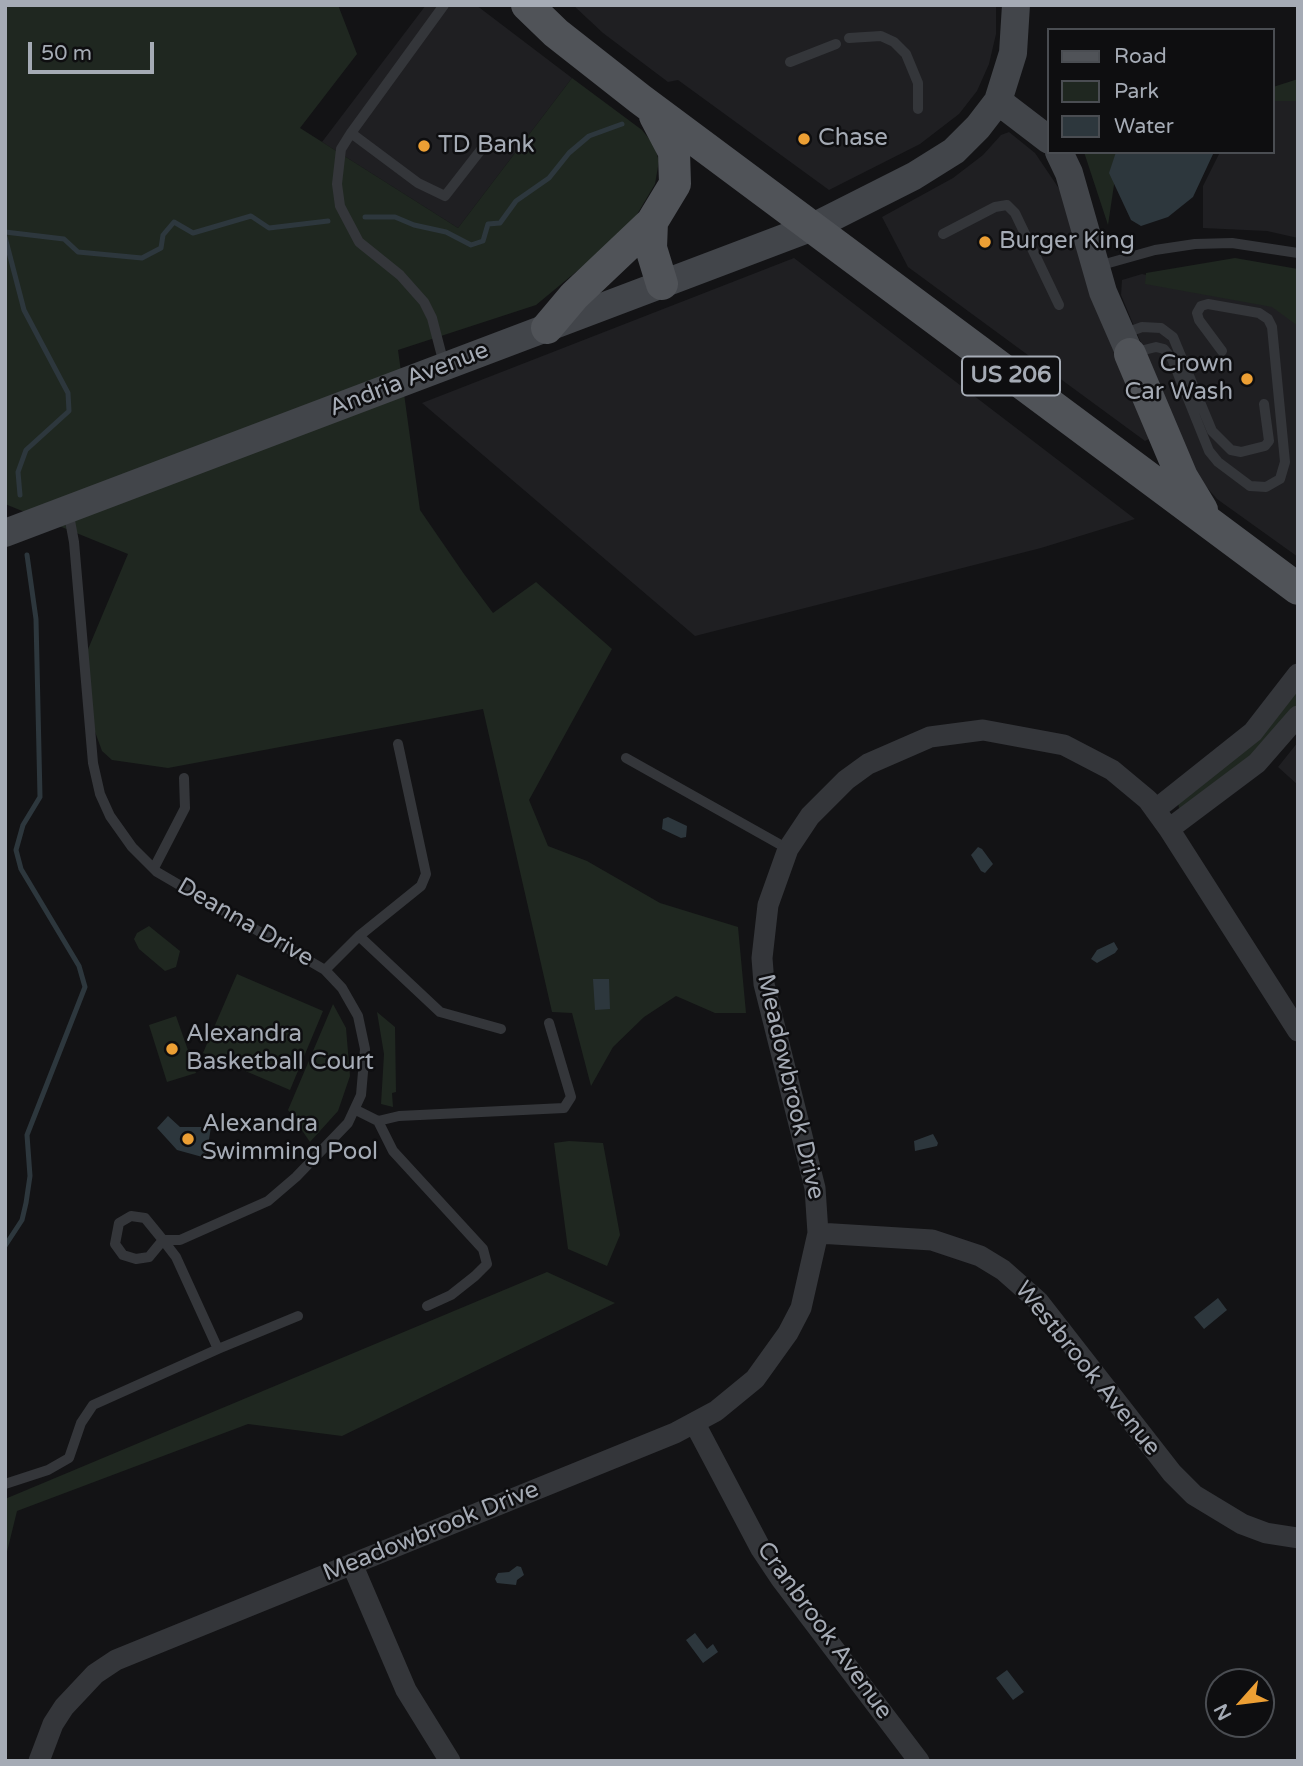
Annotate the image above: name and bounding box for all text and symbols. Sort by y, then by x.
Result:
scale bar [32,28,158,72]
legend [1048,28,1275,154]
text: 50 m [41,41,92,66]
text: Road [1114,44,1167,69]
text: Park [1114,79,1159,104]
text: Water [1114,114,1174,139]
place label: Chase [818,125,888,153]
marker: Chase [796,131,812,147]
place label: TD Bank [438,132,535,160]
marker: TD Bank [416,138,432,154]
place label: Burger King [999,228,1135,256]
marker: Burger King [977,234,993,250]
street label: Andria Avenue [325,336,493,424]
place label: Crown Car Wash [1124,351,1233,407]
road number: US 206 [962,356,1060,396]
marker: Crown Car Wash [1239,371,1255,387]
street label: Deanna Drive [172,872,318,974]
street label: Meadowbrook Drive [750,972,830,1202]
place label: Alexandra Basketball Court [186,1021,374,1077]
marker: Alexandra Basketball Court [164,1041,180,1057]
place label: Alexandra Swimming Pool [202,1111,378,1167]
marker: Alexandra Swimming Pool [180,1131,196,1147]
street label: Westbrook Avenue [1008,1276,1166,1462]
street label: Meadowbrook Drive [319,1476,543,1588]
street label: Cranbrook Avenue [750,1537,898,1725]
north arrow [1205,1668,1275,1738]
text: N [1210,1700,1237,1724]

